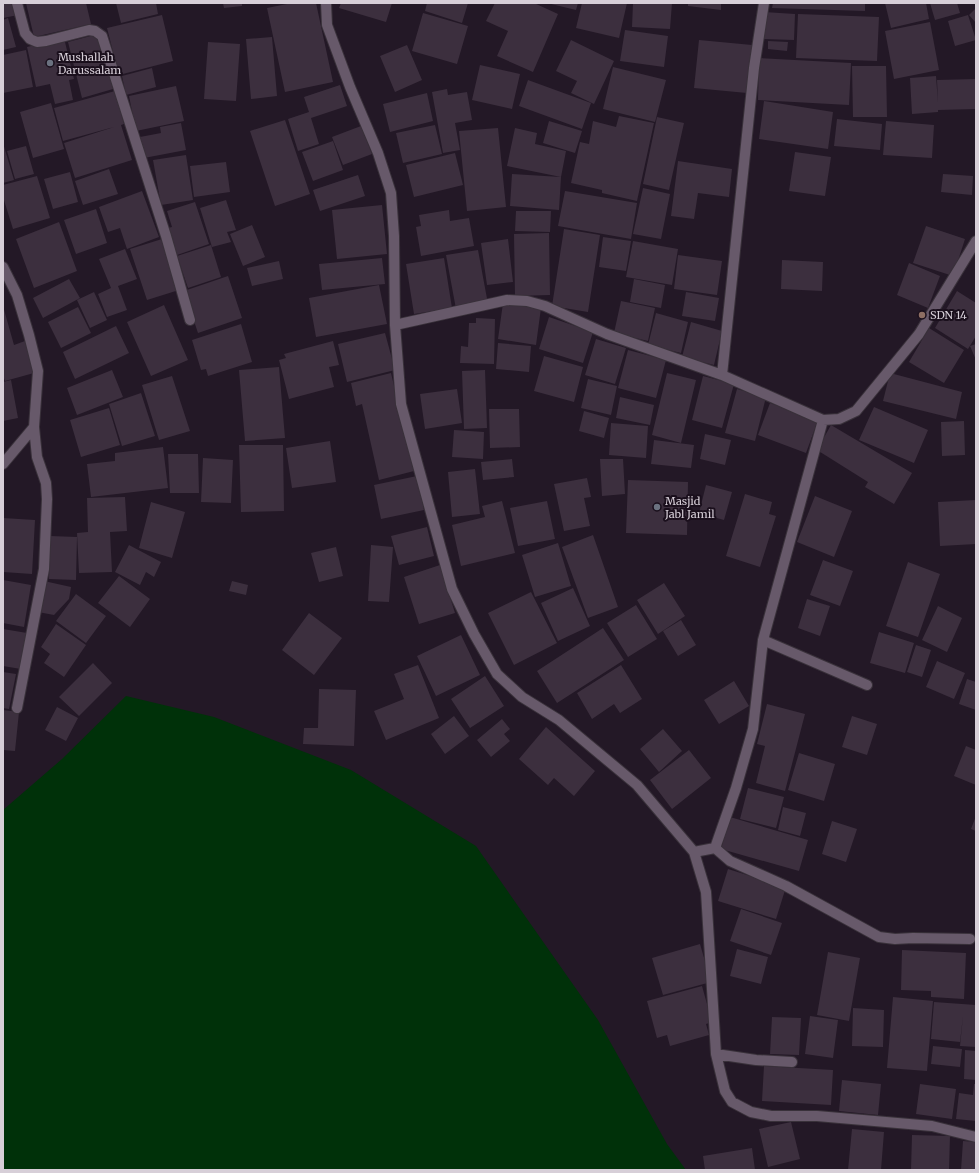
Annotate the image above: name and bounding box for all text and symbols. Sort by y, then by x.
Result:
place label: Mushallah Darussalam [58,50,121,77]
marker: Mushallah Darussalam [45,58,55,68]
place label: SDN 14 [930,308,967,322]
marker: SDN 14 [917,310,927,320]
place label: Masjid Jabl Jamil [664,494,715,521]
marker: Masjid Jabl Jamil [652,502,662,512]

